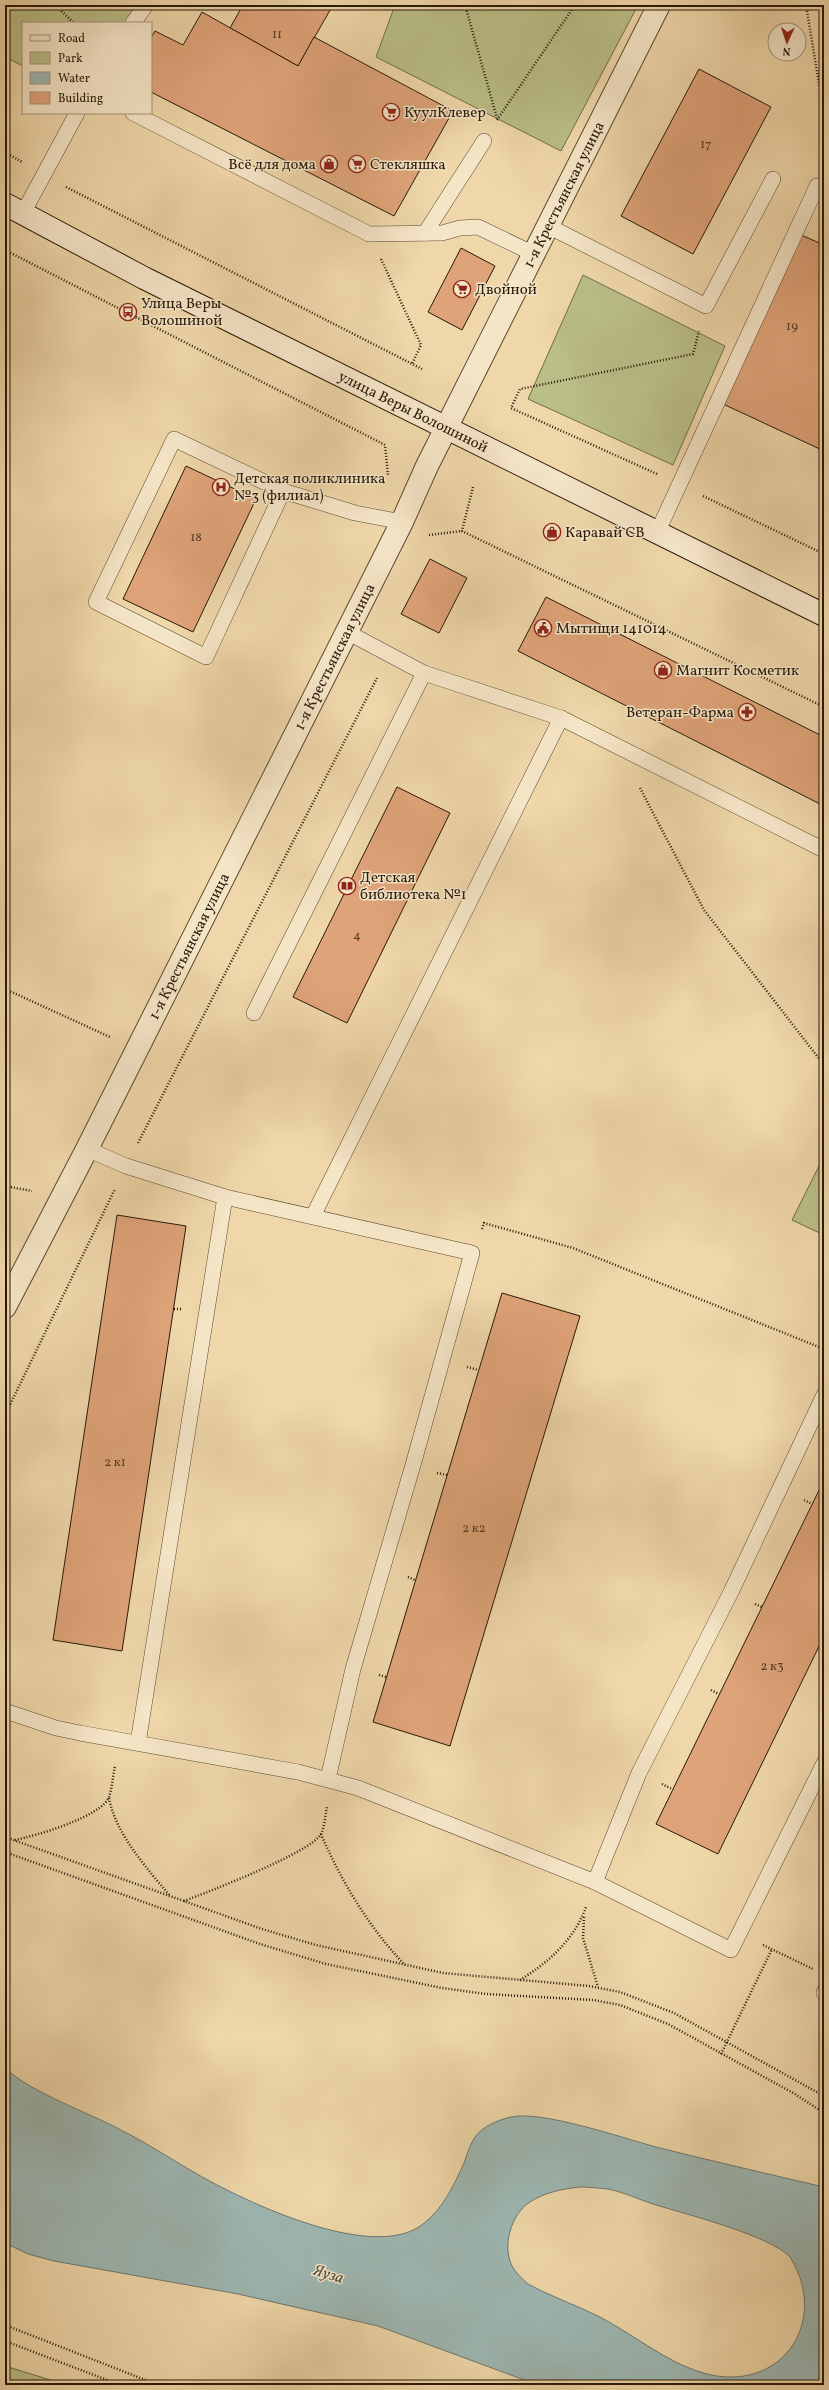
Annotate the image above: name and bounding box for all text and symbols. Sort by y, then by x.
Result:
legend [22,22,152,114]
north arrow [767,22,807,62]
house number: 11 [272,26,282,44]
text: Road [58,31,85,47]
text: N [782,43,791,58]
text: Park [58,51,83,67]
text: Water [58,71,90,87]
text: Building [58,91,103,107]
supermarket icon: КуулКлевер [381,102,401,122]
place label: КуулКлевер [404,103,486,124]
street label: 1-я Крестьянская улица [519,118,611,272]
house number: 17 [700,136,712,154]
shop icon: Всё для дома [319,154,339,174]
supermarket icon: Стекляшка [347,154,367,174]
place label: Всё для дома [228,155,316,176]
place label: Стекляшка [370,155,446,176]
supermarket icon: Двойной [452,279,472,299]
place label: Двойной [475,280,537,301]
place label: Улица Веры Волошиной [141,294,222,332]
bus stop icon: Улица Веры Волошиной [118,302,138,322]
house number: 19 [786,318,798,336]
street label: улица Веры Волошиной [334,367,491,459]
place label: Детская поликлиника №3 (филиал) [234,469,386,507]
hospital icon: Детская поликлиника №3 (филиал) [211,477,231,497]
shop icon: Каравай СВ [542,522,562,542]
place label: Каравай СВ [565,523,645,544]
house number: 18 [190,529,202,547]
street label: 1-я Крестьянская улица [290,580,381,734]
public building icon: Мытищи 141014 [533,618,553,638]
place label: Мытищи 141014 [556,619,667,640]
shop icon: Магнит Косметик [653,660,673,680]
place label: Магнит Косметик [676,661,799,682]
pharmacy icon: Ветеран-Фарма [737,702,757,722]
place label: Ветеран-Фарма [626,703,734,724]
place label: Детская библиотека №1 [360,868,467,906]
street label: 1-я Крестьянская улица [145,870,236,1024]
library icon: Детская библиотека №1 [337,876,357,896]
house number: 4 [353,927,361,945]
house number: 2 к1 [104,1454,126,1472]
house number: 2 к2 [462,1520,486,1538]
house number: 2 к3 [760,1658,784,1676]
water label: Яуза [310,2260,347,2290]

